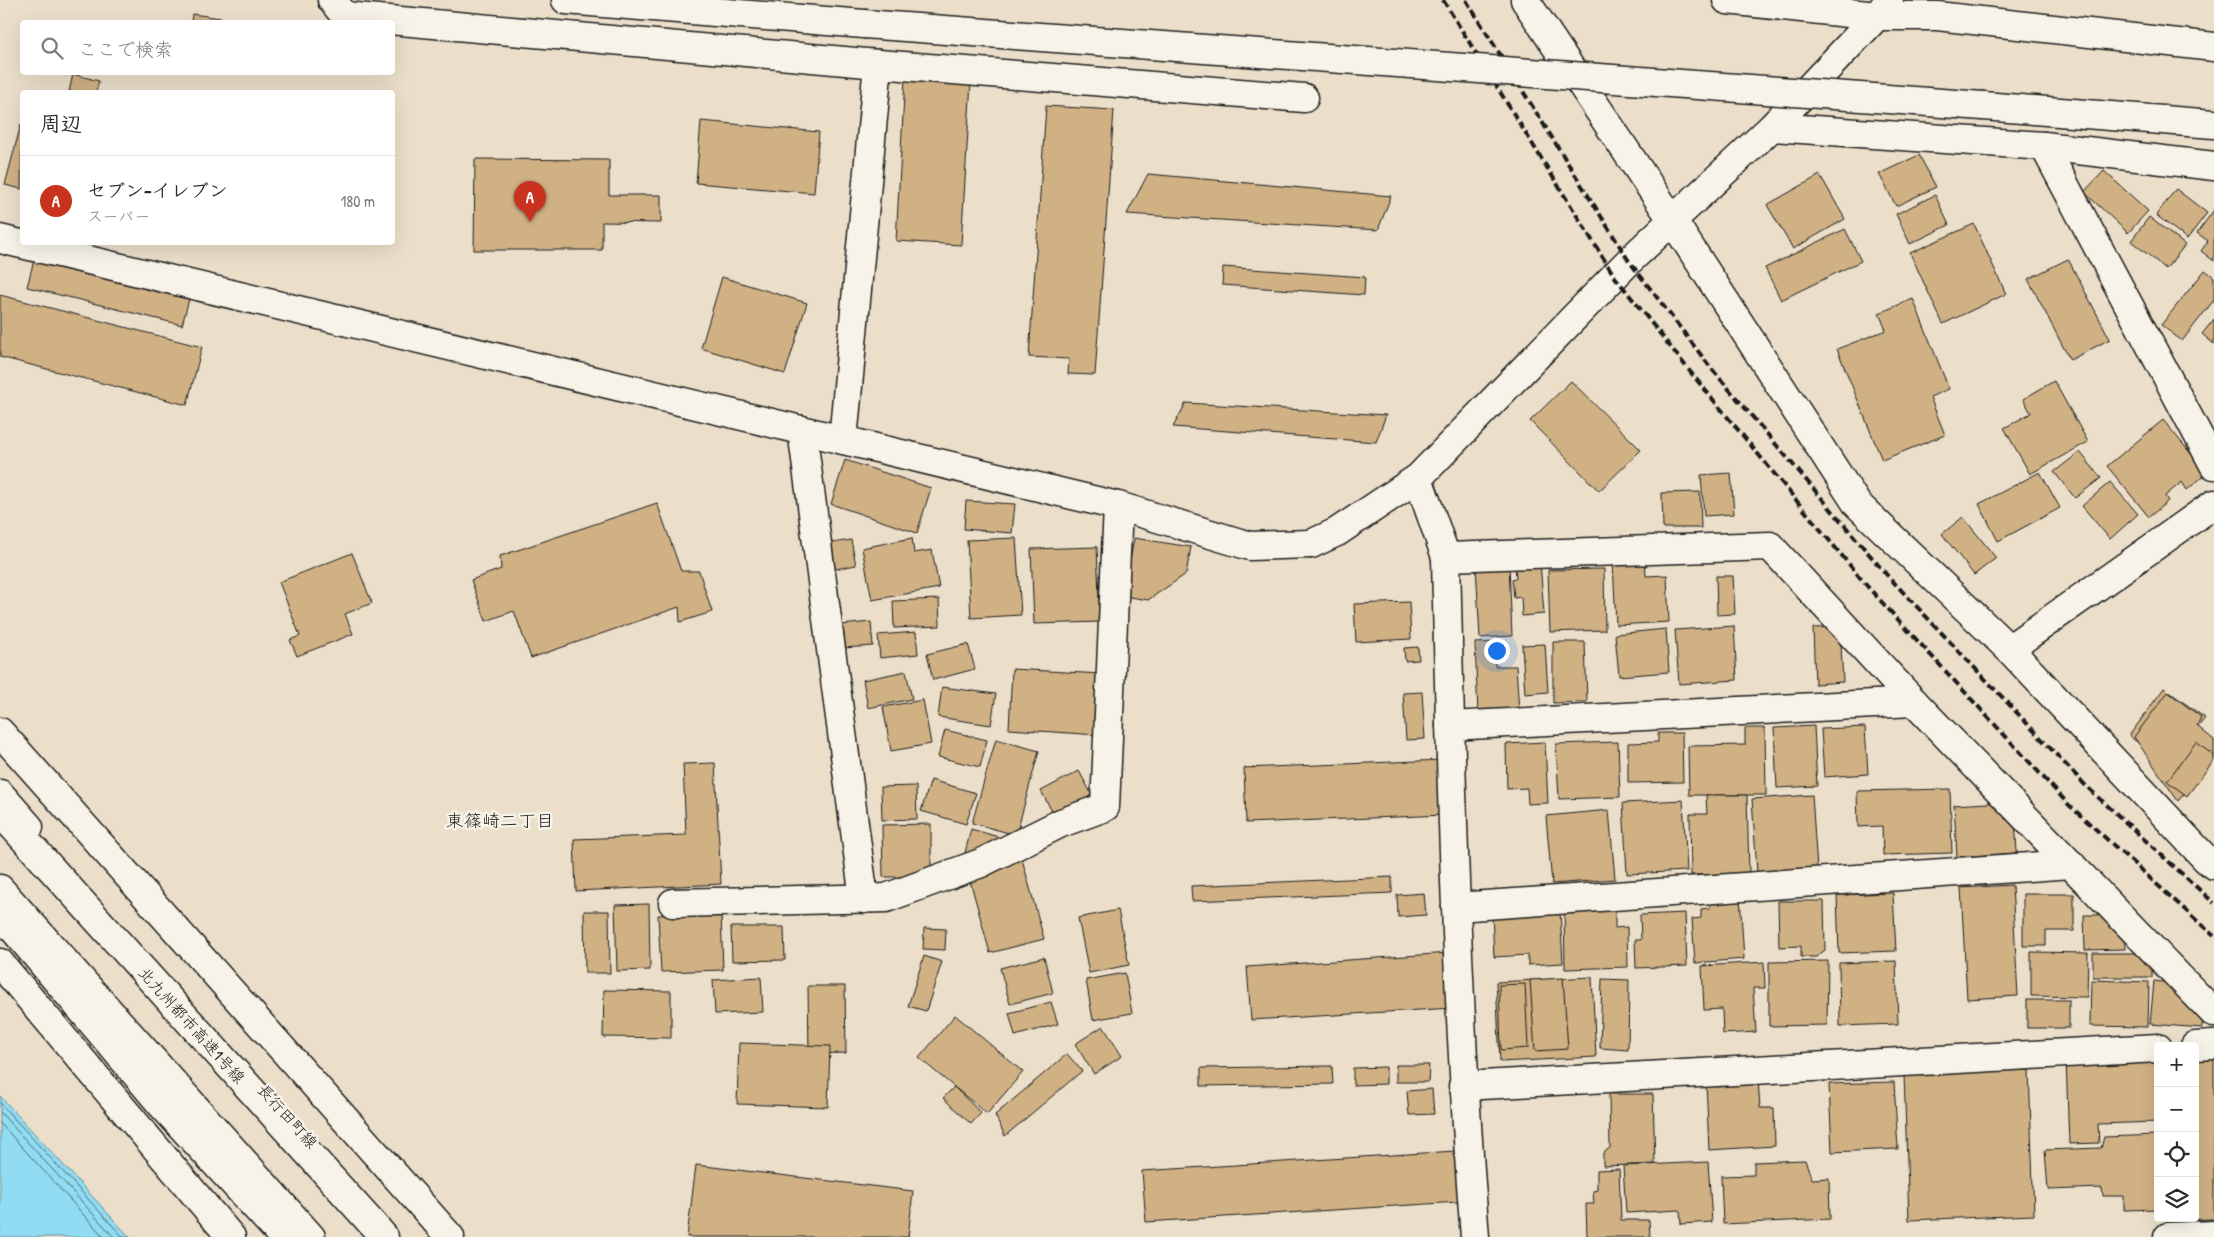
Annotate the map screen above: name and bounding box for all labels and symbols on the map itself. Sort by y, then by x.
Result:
pin: A [514,181,546,222]
your location [1484,638,1510,664]
district label: 東篠崎二丁目 [446,808,554,833]
street label: 北九州都市高速1号線 [134,962,250,1088]
street label: 長行田町線 [253,1079,323,1153]

